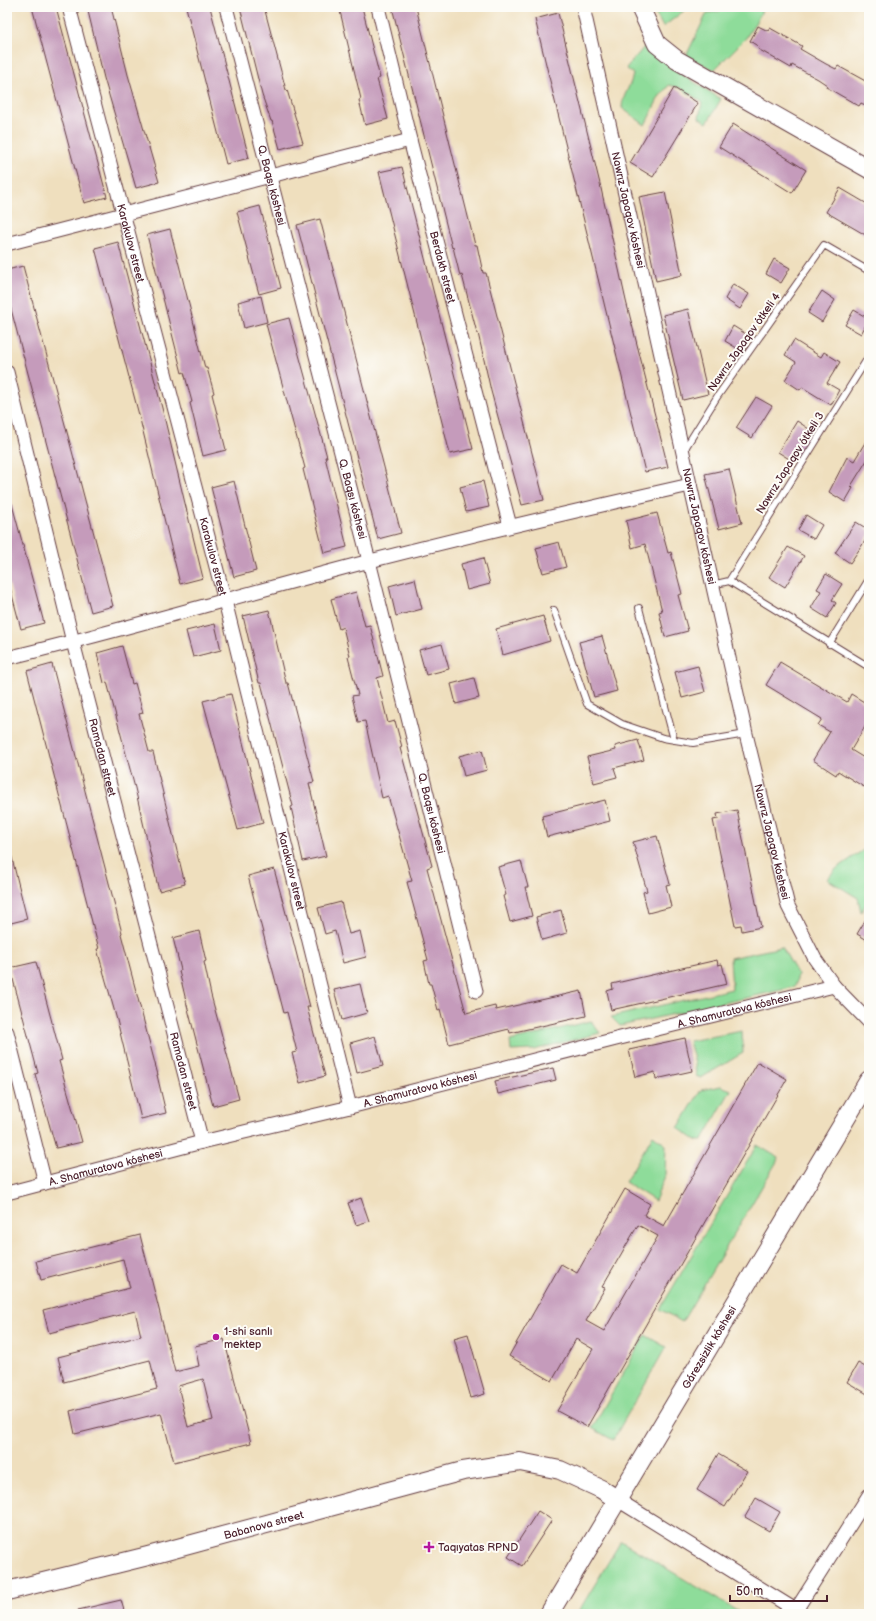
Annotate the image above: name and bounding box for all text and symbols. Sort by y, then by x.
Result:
street label: Q. Baqsı kóshesi [255,144,289,227]
street label: Nawrız Japaqov kóshesi [609,150,648,269]
street label: Karakulov street [114,202,148,284]
street label: Berdakh street [427,230,459,305]
street label: Nawrız Japaqov ótkeli 4 [705,290,783,394]
street label: Nawrız Japaqov ótkeli 3 [753,410,827,516]
street label: Q. Baqsı kóshesi [336,457,370,540]
street label: Nawrız Japaqov kóshesi [680,467,719,586]
street label: Karakulov street [197,516,230,598]
street label: Ramadan street [86,717,119,798]
street label: Q. Baqsı kóshesi [415,772,448,855]
street label: Nawrız Japaqov kóshesi [752,782,793,901]
street label: Karakulov street [276,830,308,912]
street label: A. Shamuratova kóshesi [676,990,793,1030]
street label: Ramadan street [167,1031,200,1112]
street label: A. Shamuratova kóshesi [362,1068,478,1110]
street label: A. Shamuratova kóshesi [47,1146,164,1188]
street label: Gárezsizlik kóshesi [679,1303,739,1391]
place label: 1-shi sanlı mektep [224,1325,272,1351]
marker: 1-shi sanlı mektep [211,1332,221,1342]
street label: Babanova street [222,1508,305,1542]
marker: Taqıyatas RPND [423,1541,435,1553]
place label: Taqıyatas RPND [438,1541,518,1554]
scale bar [730,1577,827,1603]
text: 50 m [736,1584,763,1599]

